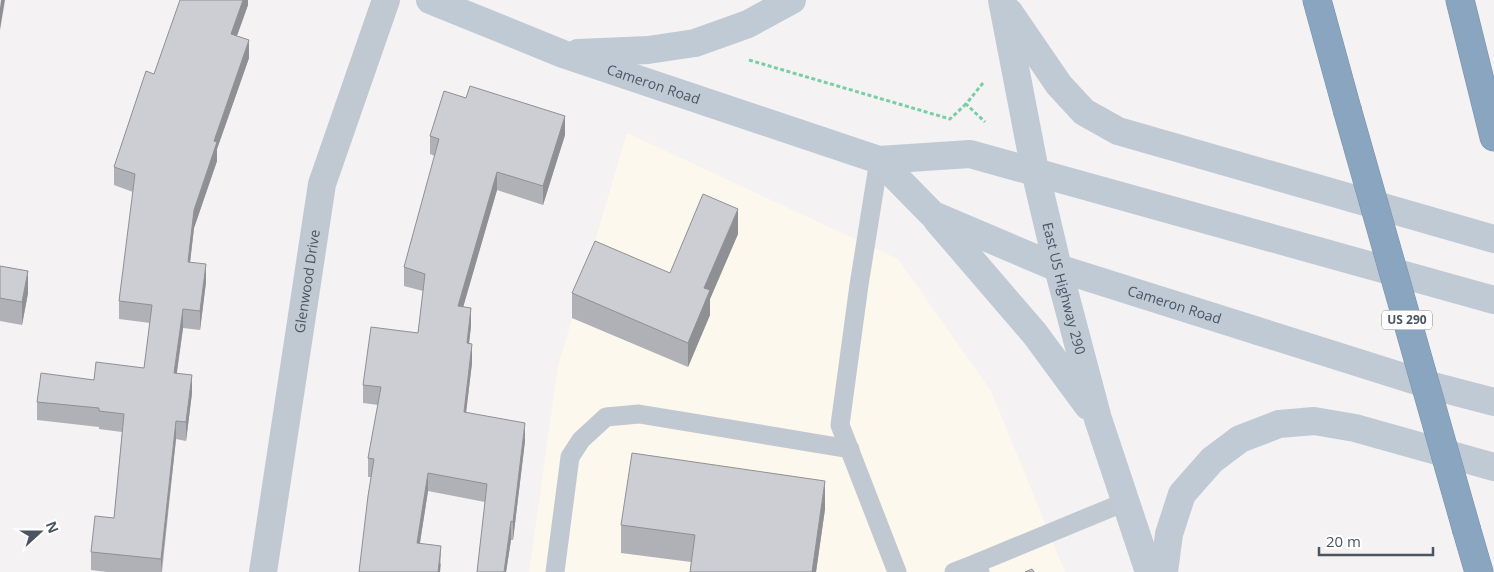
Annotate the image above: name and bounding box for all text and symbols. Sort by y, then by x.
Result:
street label: Cameron Road [605,59,703,108]
street label: East US Highway 290 [1038,220,1090,356]
street label: Glenwood Drive [289,228,324,334]
street label: Cameron Road [1125,281,1224,328]
road number: US 290 [1382,310,1432,330]
north arrow [15,507,65,557]
text: N [42,518,64,536]
scale bar [1319,524,1433,556]
text: 20 m [1326,531,1361,551]

